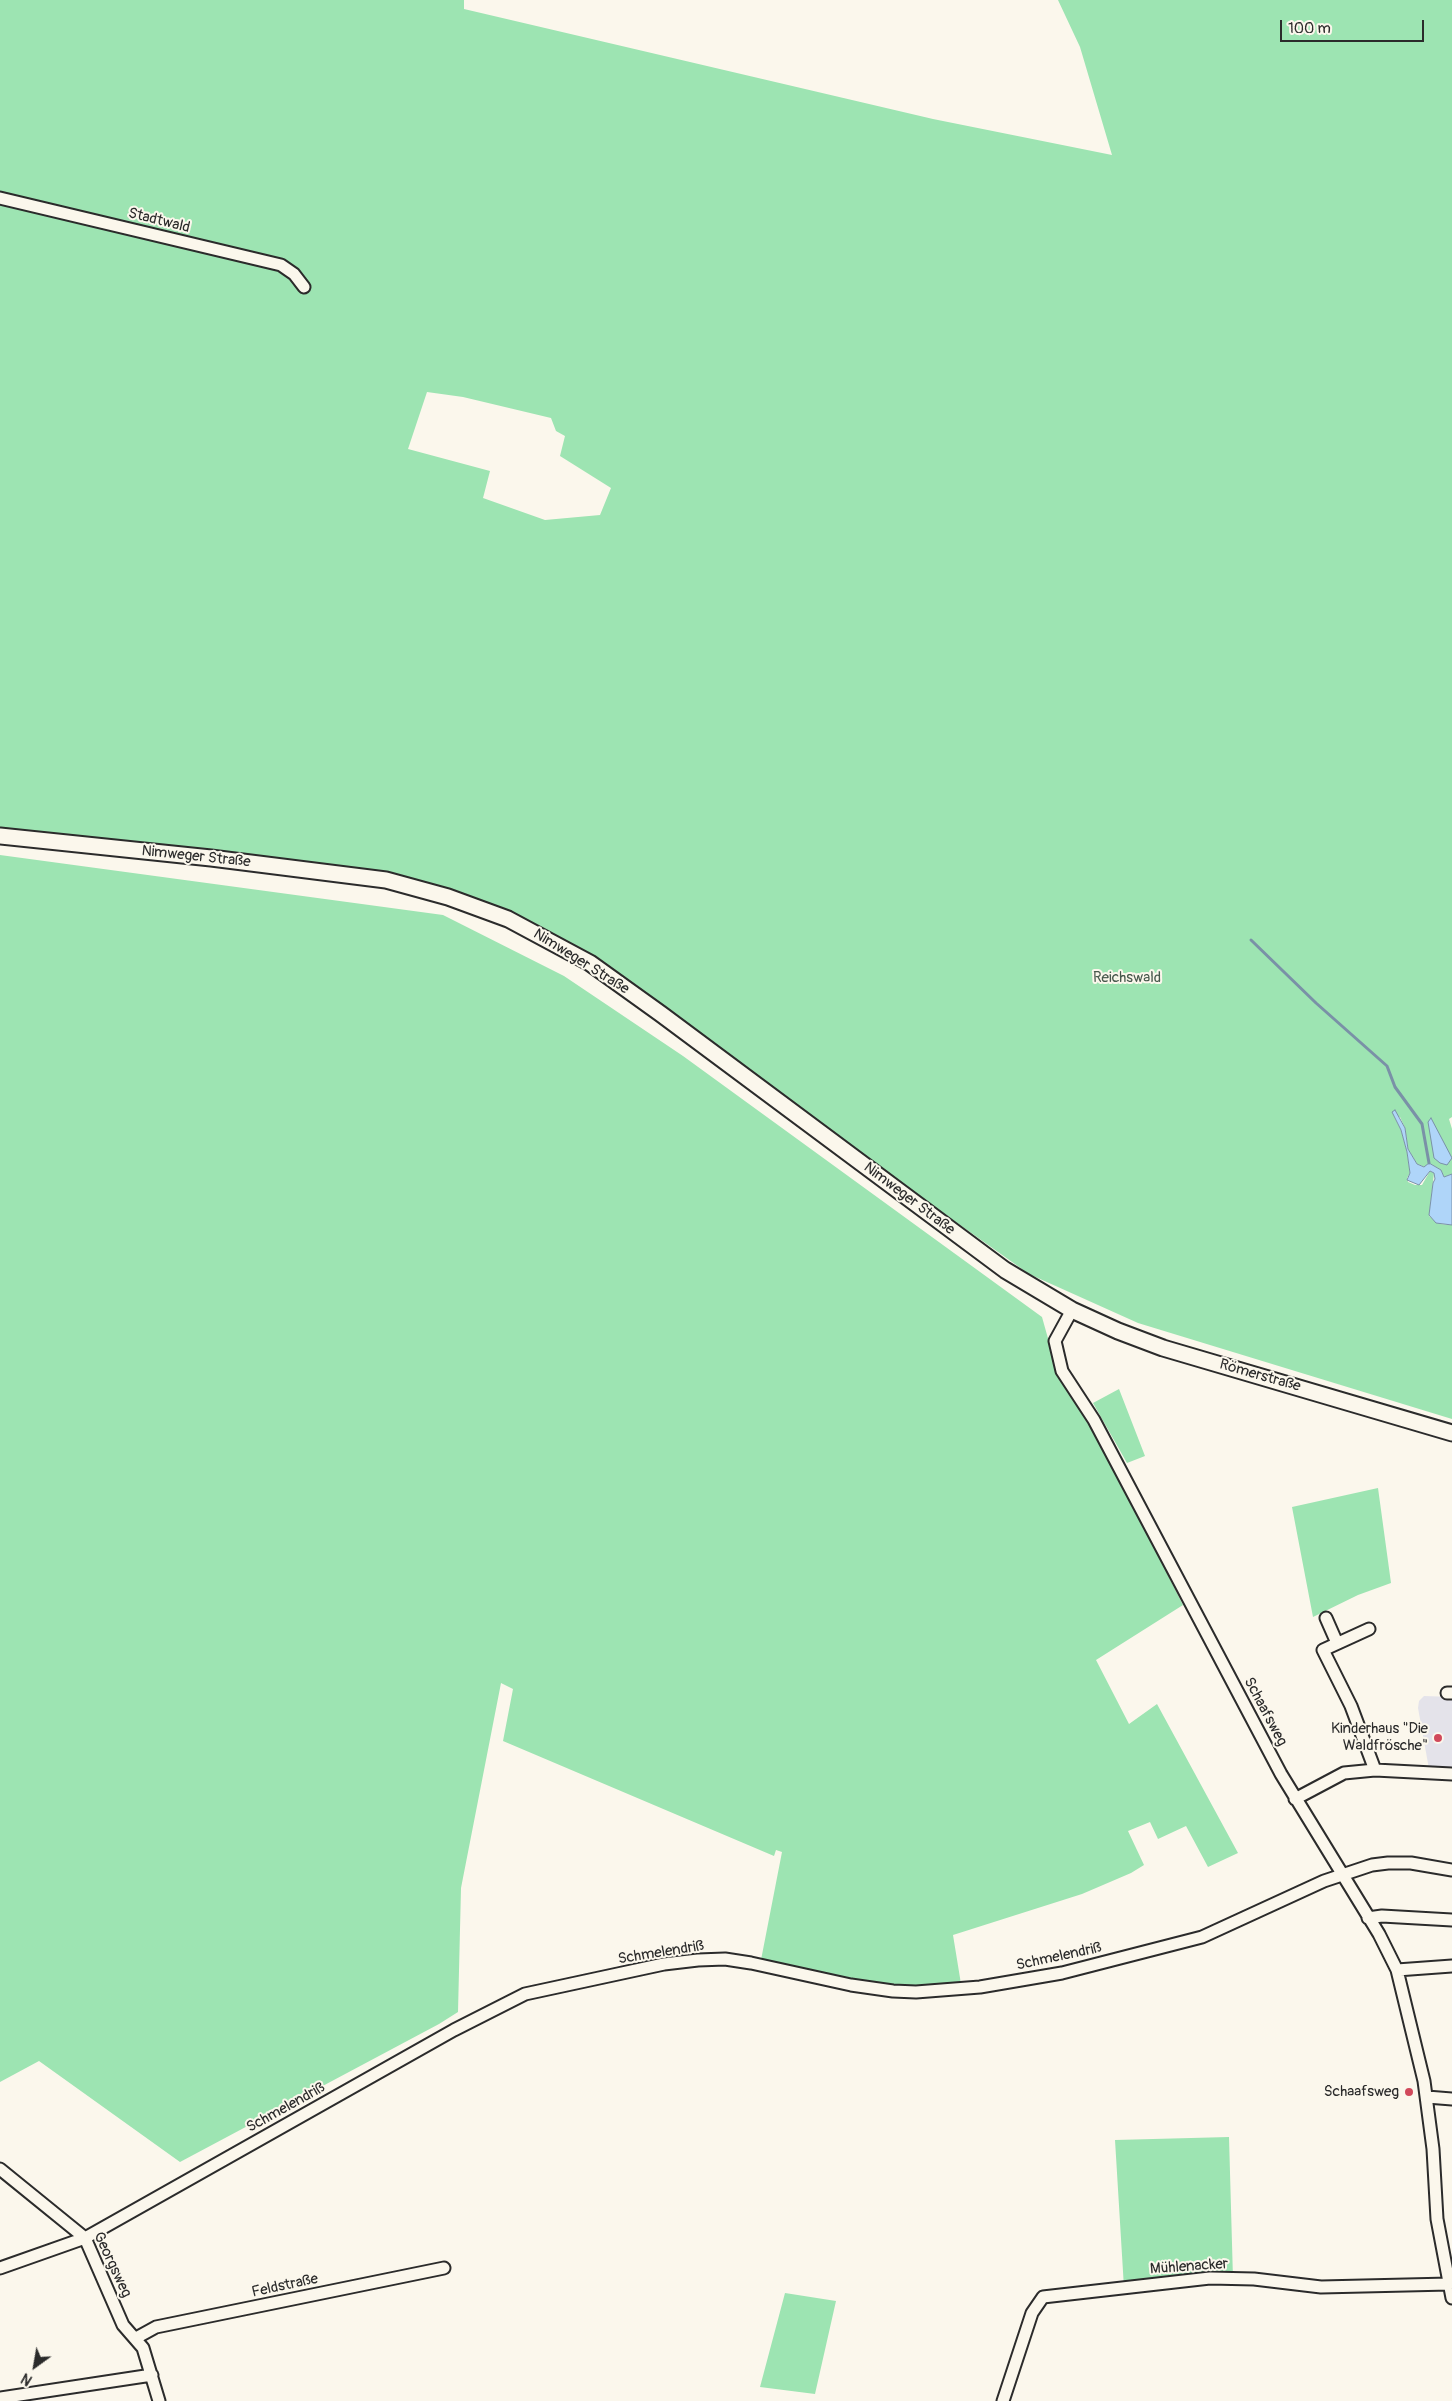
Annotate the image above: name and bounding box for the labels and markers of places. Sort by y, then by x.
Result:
place label: Kinderhaus "Die Waldfrösche" [1331,1720,1428,1755]
marker: Kinderhaus "Die Waldfrösche" [1432,1732,1444,1744]
place label: Schaafsweg [1324,2083,1399,2101]
marker: Schaafsweg [1403,2086,1415,2098]

